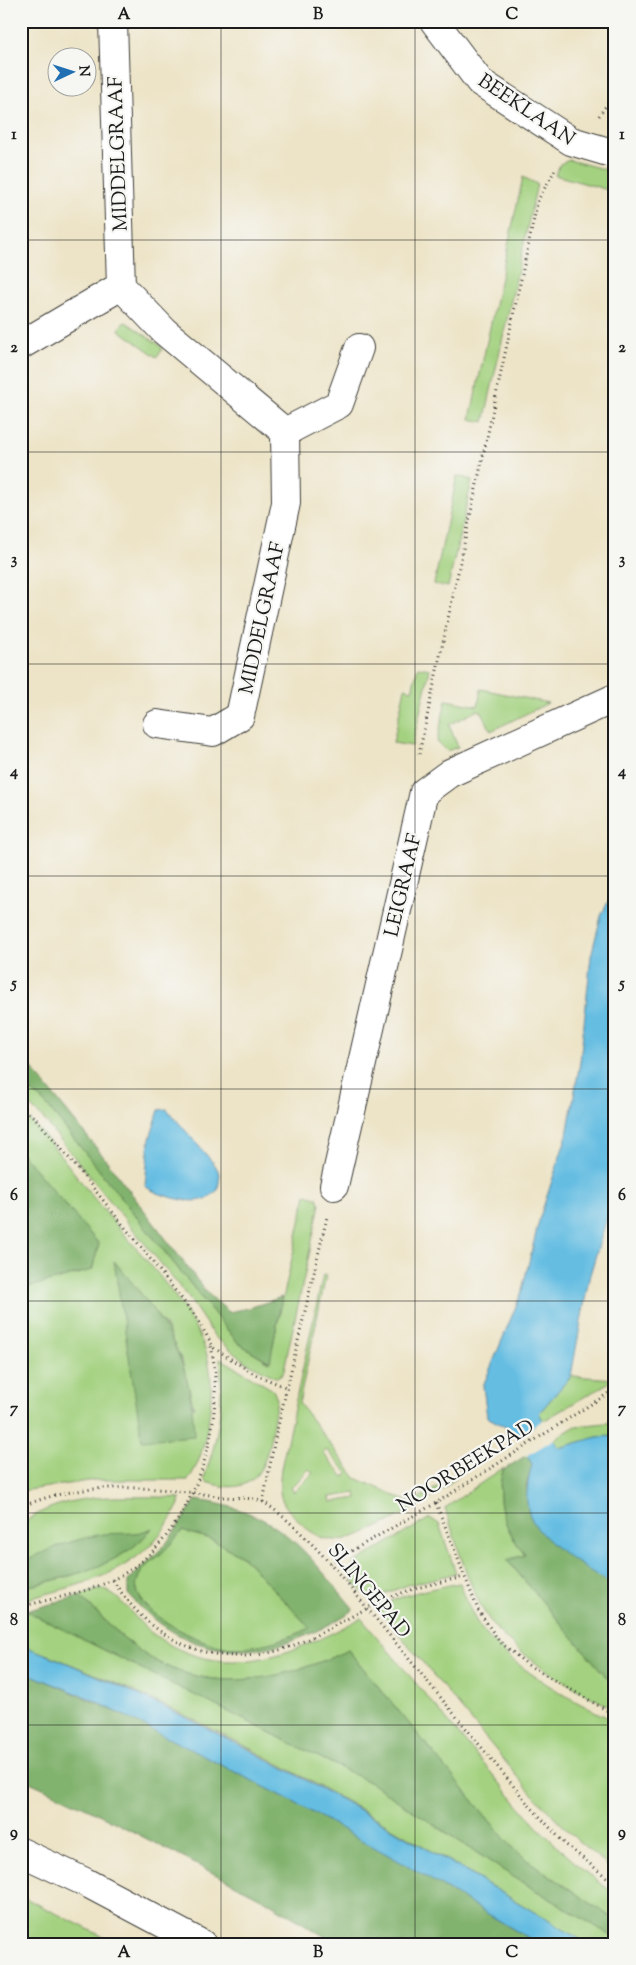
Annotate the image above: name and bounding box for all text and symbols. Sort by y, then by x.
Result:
text: A [118,4,131,27]
text: B [313,4,323,27]
text: C [506,4,519,27]
north arrow [48,48,98,98]
text: N [73,65,93,78]
street label: BEEKLAAN [471,68,580,154]
street label: MIDDELGRAAF [102,76,137,232]
text: 1 [11,124,17,147]
text: 1 [619,124,625,147]
text: 2 [10,337,18,360]
text: 2 [618,337,626,360]
street label: MIDDELGRAAF [233,540,294,697]
text: 3 [11,549,18,572]
text: 3 [619,549,626,572]
text: 4 [9,761,18,784]
text: 4 [617,761,626,784]
street label: LEIGRAAF [378,831,430,940]
text: 5 [9,973,17,996]
text: 5 [617,973,625,996]
text: 6 [10,1185,18,1208]
text: 6 [618,1185,626,1208]
text: 7 [10,1398,19,1421]
text: 7 [618,1398,627,1421]
street label: NOORBEEKPAD [392,1413,541,1521]
street label: SLINGEPAD [320,1538,417,1646]
text: 8 [10,1610,18,1633]
text: 8 [618,1610,626,1633]
text: 9 [10,1822,18,1845]
text: 9 [618,1822,626,1845]
text: A [118,1942,131,1965]
text: B [313,1942,323,1965]
text: C [506,1942,519,1965]

